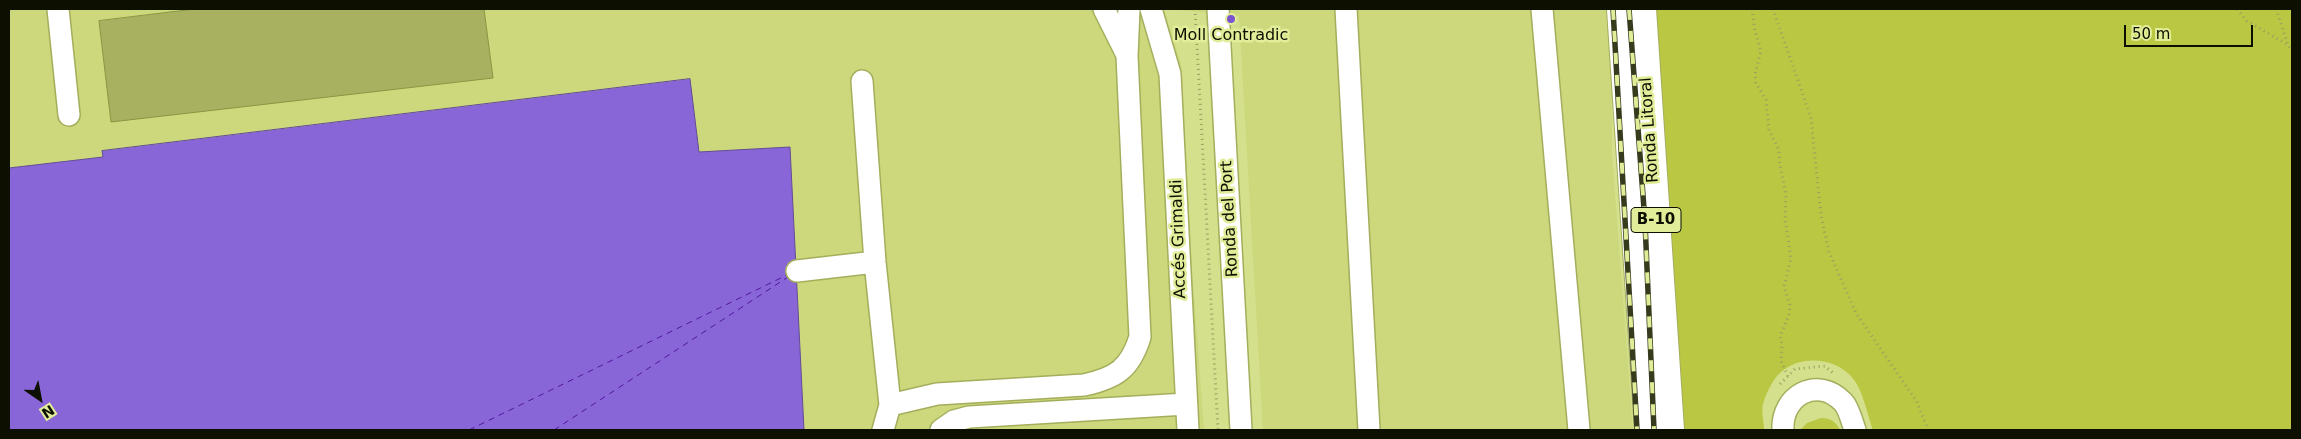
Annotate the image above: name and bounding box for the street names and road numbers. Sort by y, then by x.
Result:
street label: Ronda Litoral [1637,77,1663,183]
street label: Ronda del Port [1217,160,1243,278]
street label: Accés Grimaldi [1167,179,1191,299]
road number: B-10 [1631,208,1681,232]

